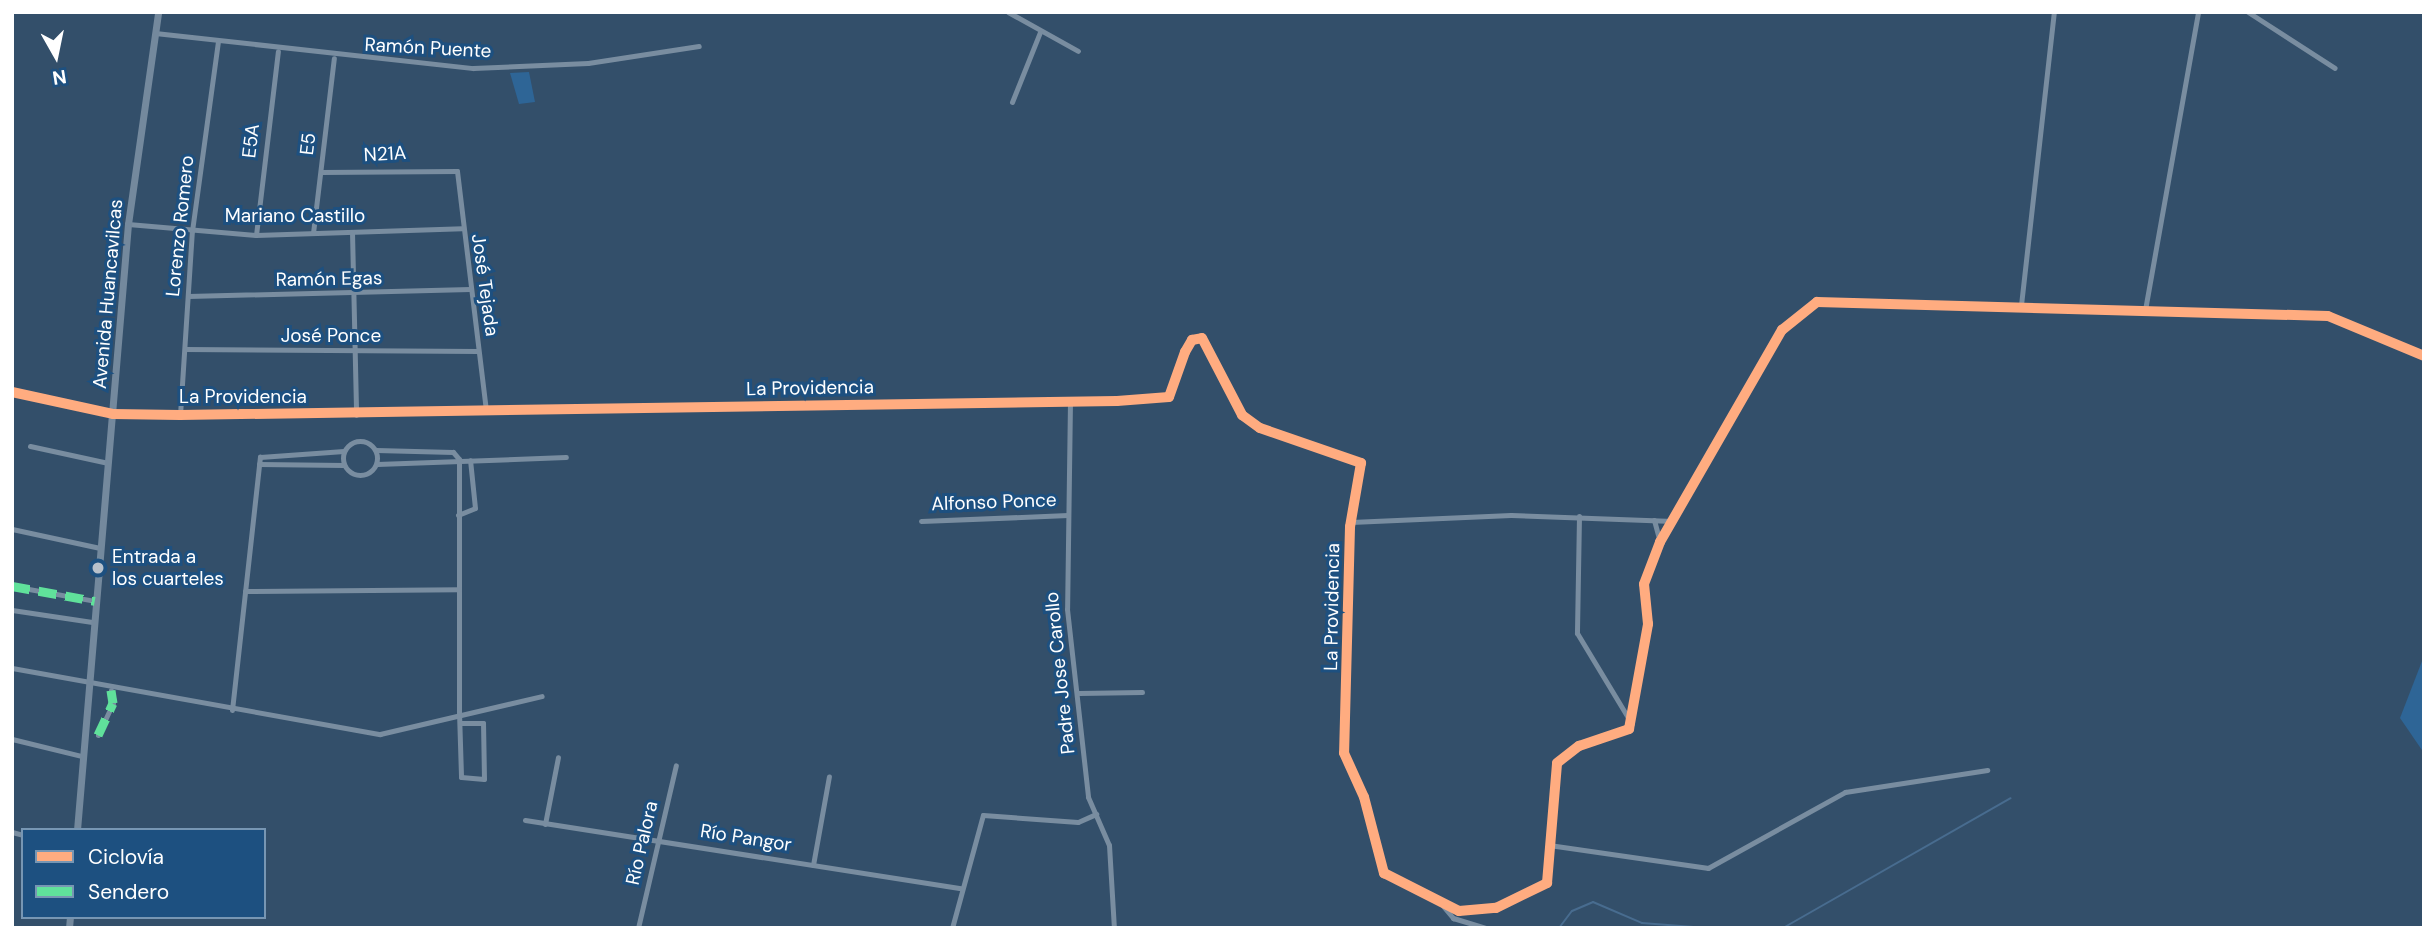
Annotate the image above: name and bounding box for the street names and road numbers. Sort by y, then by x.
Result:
street label: Ramón Puente [364,33,492,63]
street label: E5A [238,123,264,159]
street label: E5 [295,132,321,156]
street label: N21A [363,142,407,166]
street label: Lorenzo Romero [161,154,199,298]
street label: Avenida Huancavilcas [88,198,128,390]
street label: Mariano Castillo [225,205,365,227]
street label: José Tejada [467,232,503,338]
street label: Ramón Egas [275,267,383,291]
street label: José Ponce [281,325,381,347]
street label: La Providencia [746,375,874,401]
street label: La Providencia [179,386,307,408]
street label: Alfonso Ponce [931,488,1057,516]
street label: La Providencia [1319,543,1345,671]
street label: Padre Jose Carollo [1040,591,1080,755]
street label: Río Palora [621,799,663,887]
street label: Río Pangor [699,820,793,856]

